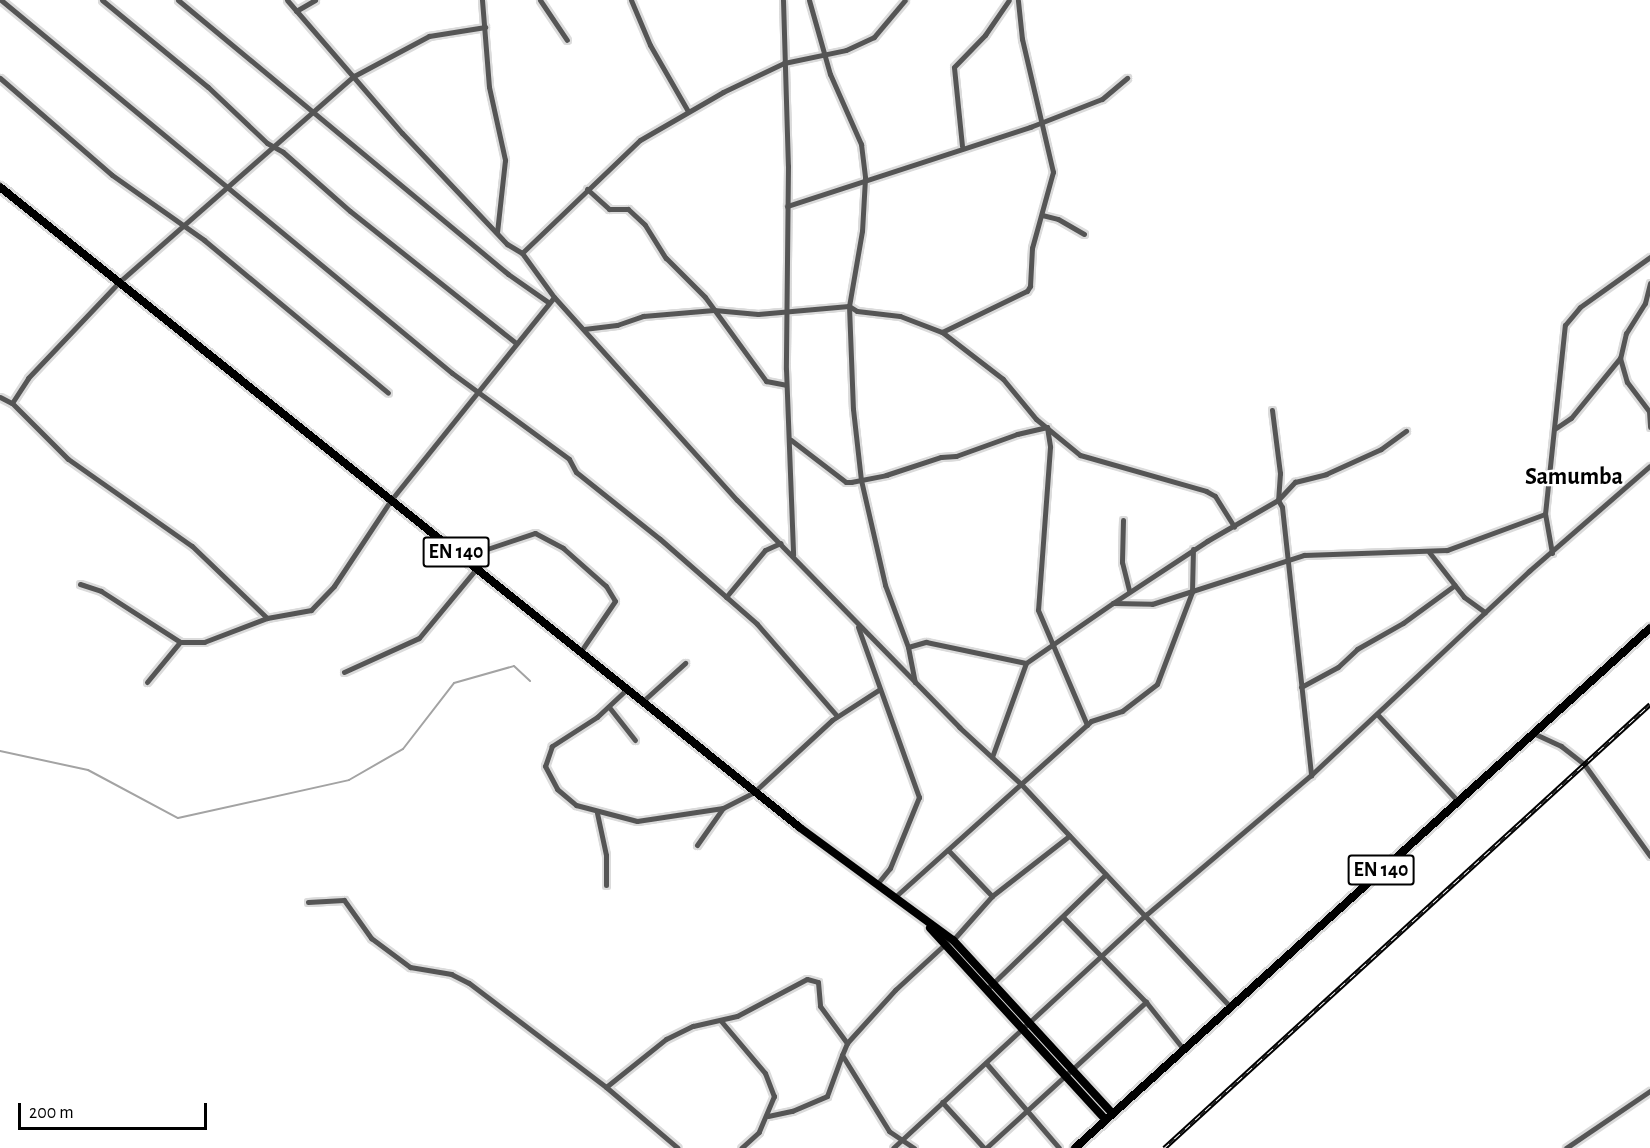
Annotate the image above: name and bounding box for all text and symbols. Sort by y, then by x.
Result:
district label: Samumba [1525,464,1623,492]
road number: EN 140 [422,535,490,569]
road number: EN 140 [1346,853,1416,887]
scale bar [21,1091,210,1129]
text: 200 m [29,1104,74,1122]

